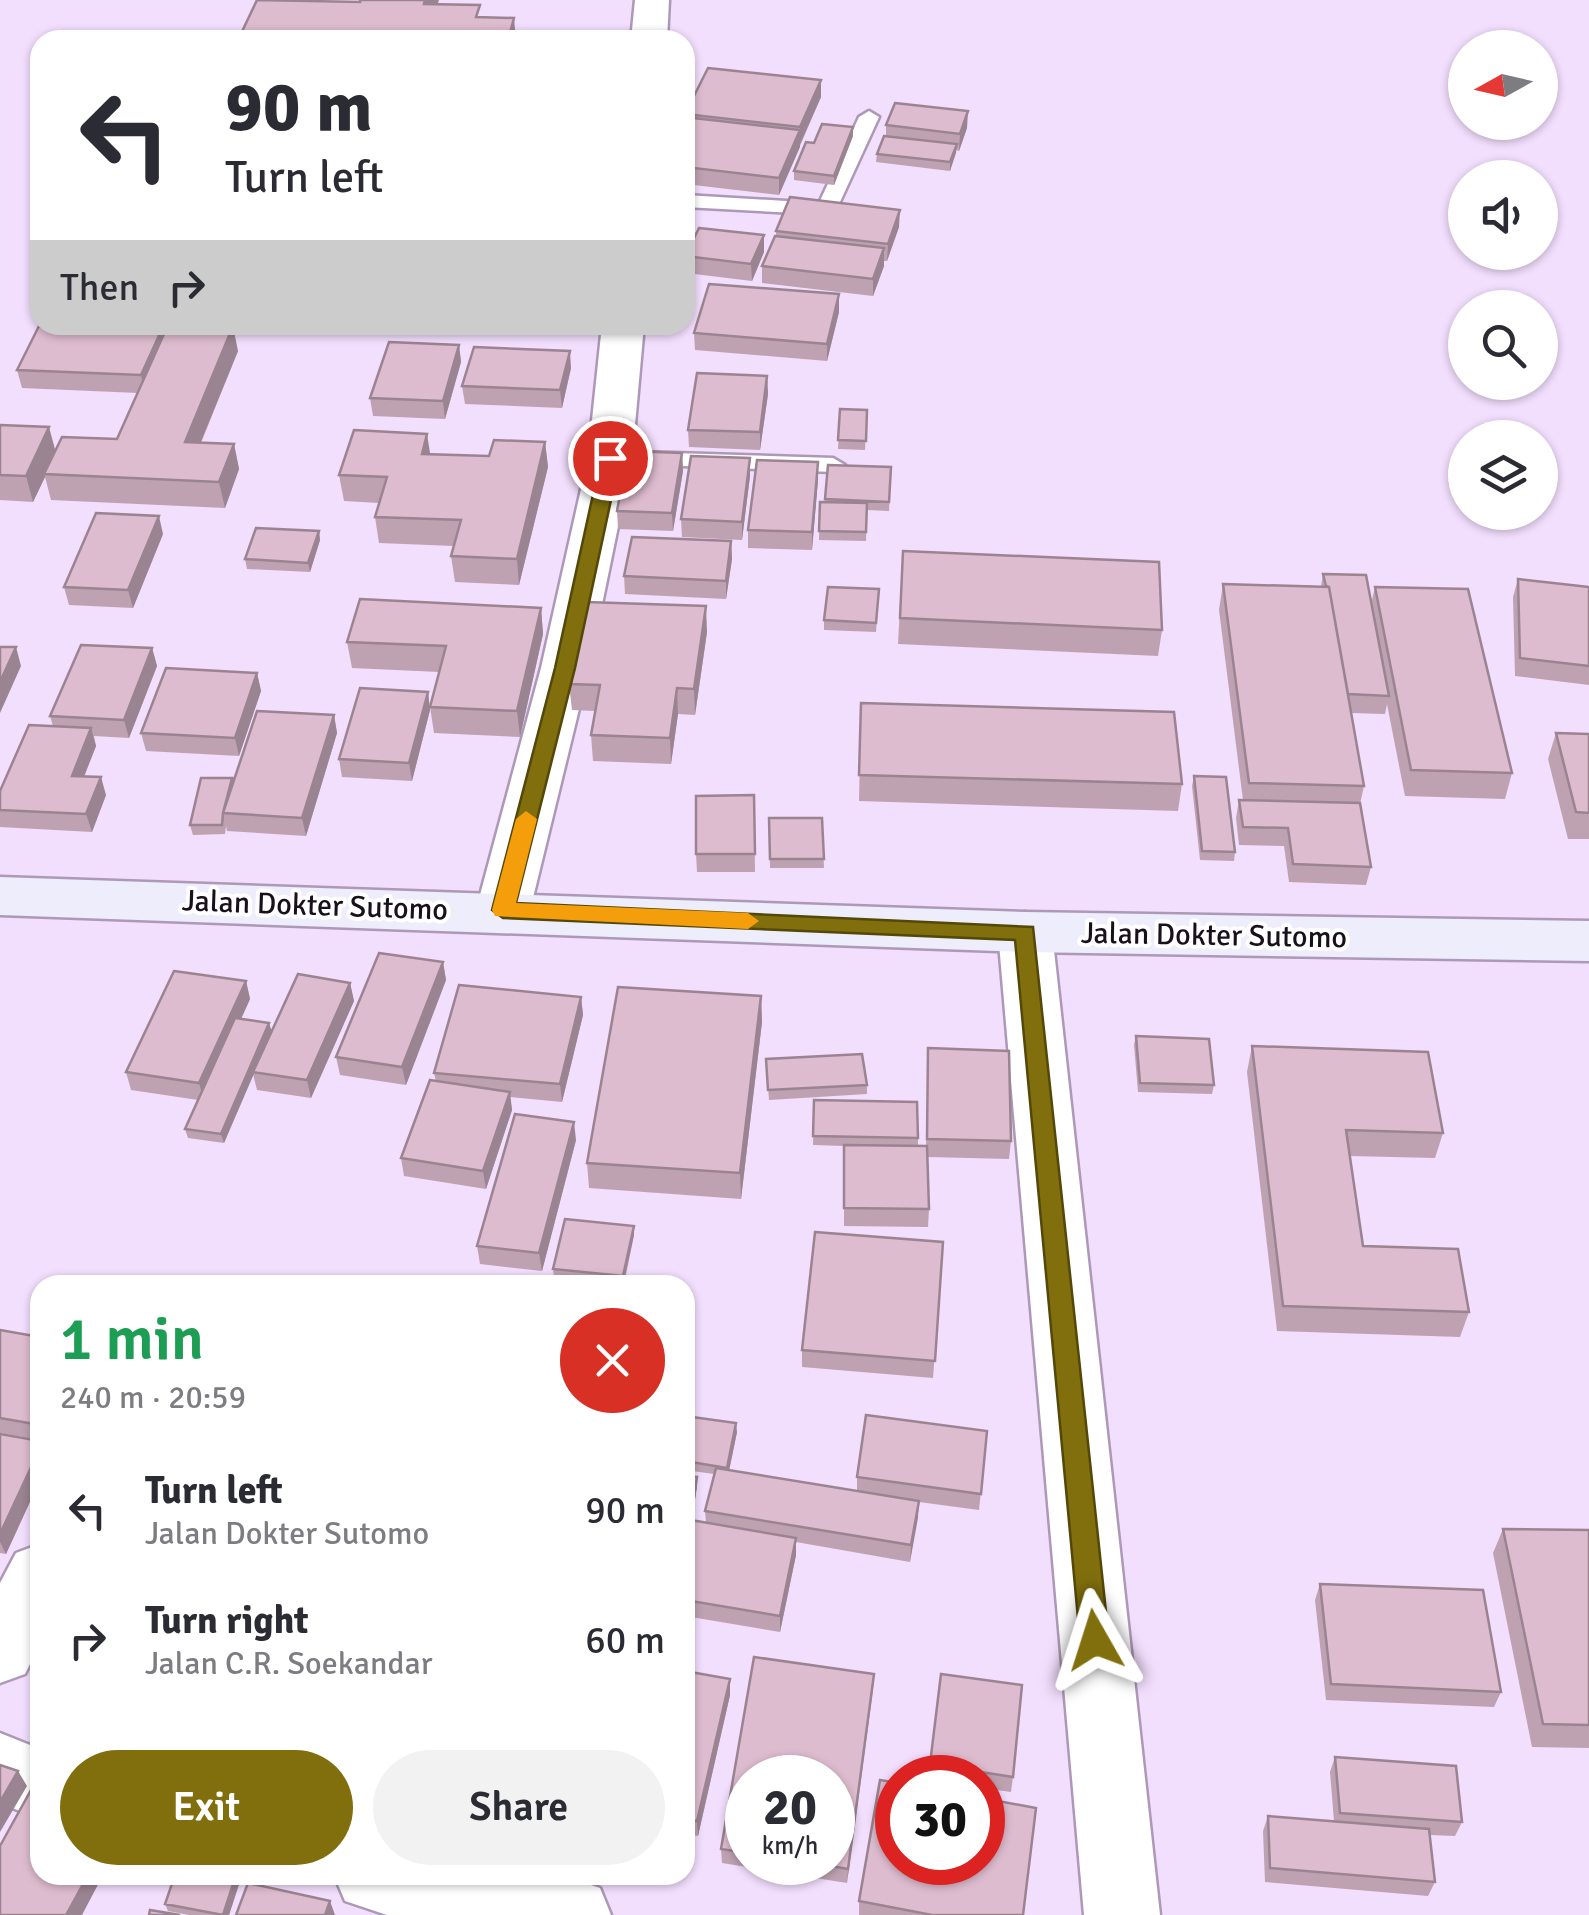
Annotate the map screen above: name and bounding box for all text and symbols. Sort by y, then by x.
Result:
north arrow [1448,30,1558,140]
map controls [1448,30,1558,530]
text: 90 m [225,64,373,150]
icon: left [60,70,190,200]
text: Turn left [225,150,384,205]
button: sound [1448,160,1558,270]
icon: right [159,260,214,315]
text: Then [60,264,139,311]
button: search [1448,290,1558,400]
pin [568,416,653,501]
button: layers [1448,420,1558,530]
icon: arrive [583,431,638,486]
street label: Jalan Dokter Sutomo [181,882,449,929]
street label: Jalan Dokter Sutomo [1081,915,1347,956]
text: 1 min [60,1303,204,1377]
button: close [560,1308,665,1413]
text: 240 m · 20:59 [60,1378,246,1417]
text: Turn left [145,1467,283,1514]
icon: left [60,1483,115,1538]
text: 90 m [585,1487,665,1534]
text: Jalan Dokter Sutomo [145,1514,429,1553]
position arrow [1043,1588,1147,1692]
text: Turn right [145,1597,309,1644]
icon: right [60,1613,115,1668]
text: 60 m [585,1617,665,1664]
text: Jalan C.R. Soekandar [145,1644,432,1683]
button: Exit [60,1750,353,1865]
button: Share [373,1750,665,1865]
speed limit sign: 30 [875,1755,1005,1885]
text: 20 [763,1777,817,1839]
text: km/h [762,1830,818,1861]

